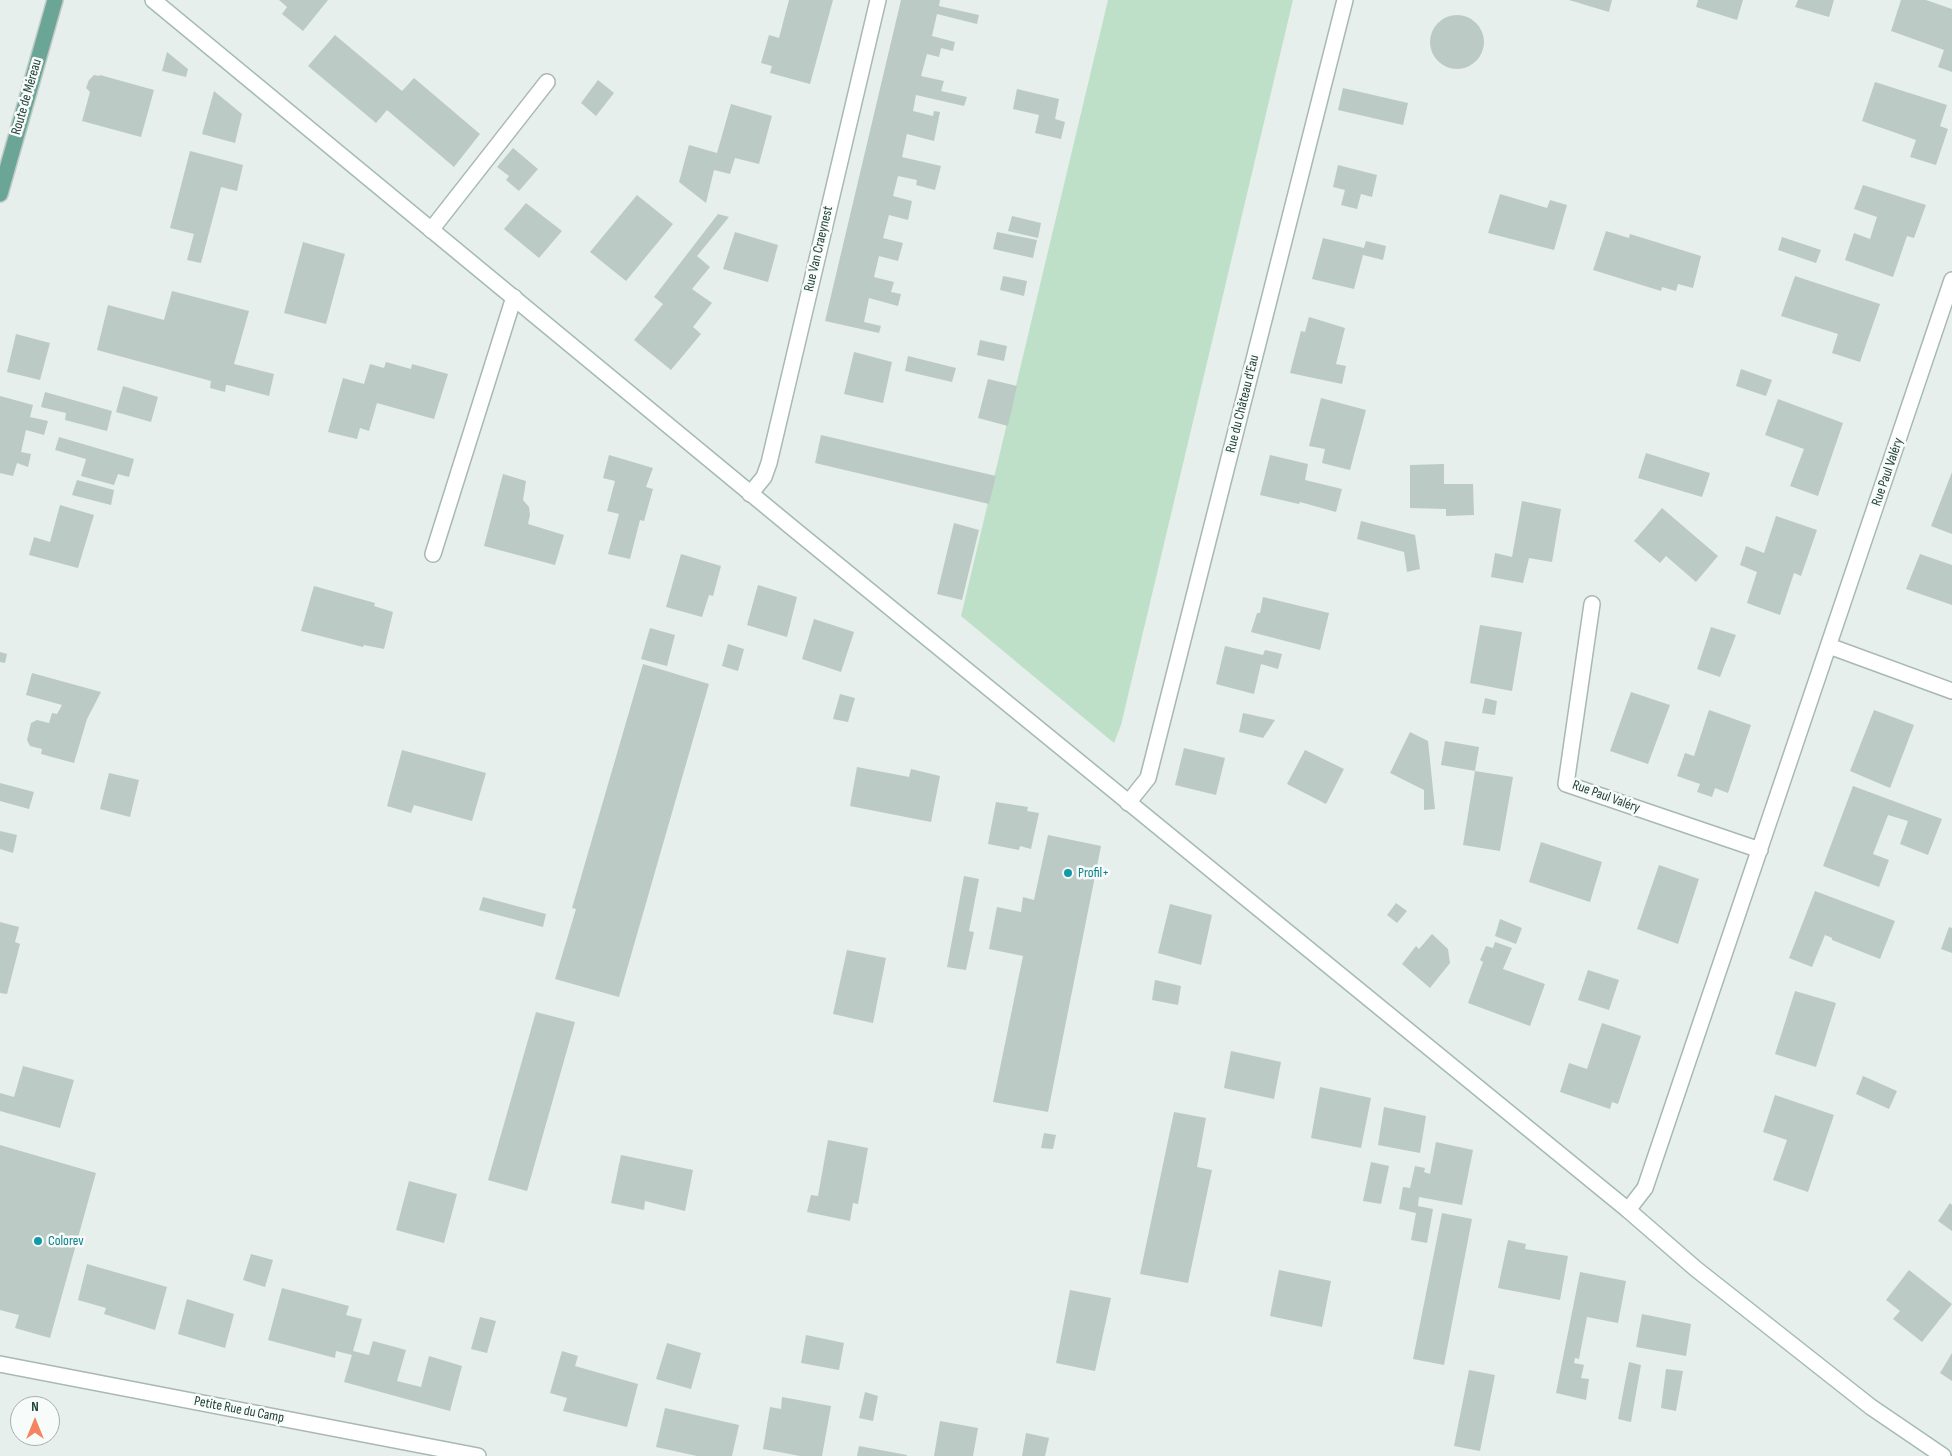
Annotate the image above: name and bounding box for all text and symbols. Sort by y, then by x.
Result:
street label: Route de Méreau [8,57,46,137]
street label: Rue Van Craeynest [801,205,837,293]
street label: Rue du Château d'Eau [1223,353,1263,455]
street label: Rue Paul Valéry [1869,436,1907,508]
street label: Rue Paul Valéry [1570,777,1642,817]
place label: Profil+ [1078,865,1109,881]
marker: Profil+ [1062,867,1074,879]
place label: Colorev [48,1233,84,1249]
marker: Colorev [32,1235,44,1247]
street label: Petite Rue du Camp [193,1393,285,1427]
north arrow [10,1396,60,1446]
text: N [31,1398,39,1415]

